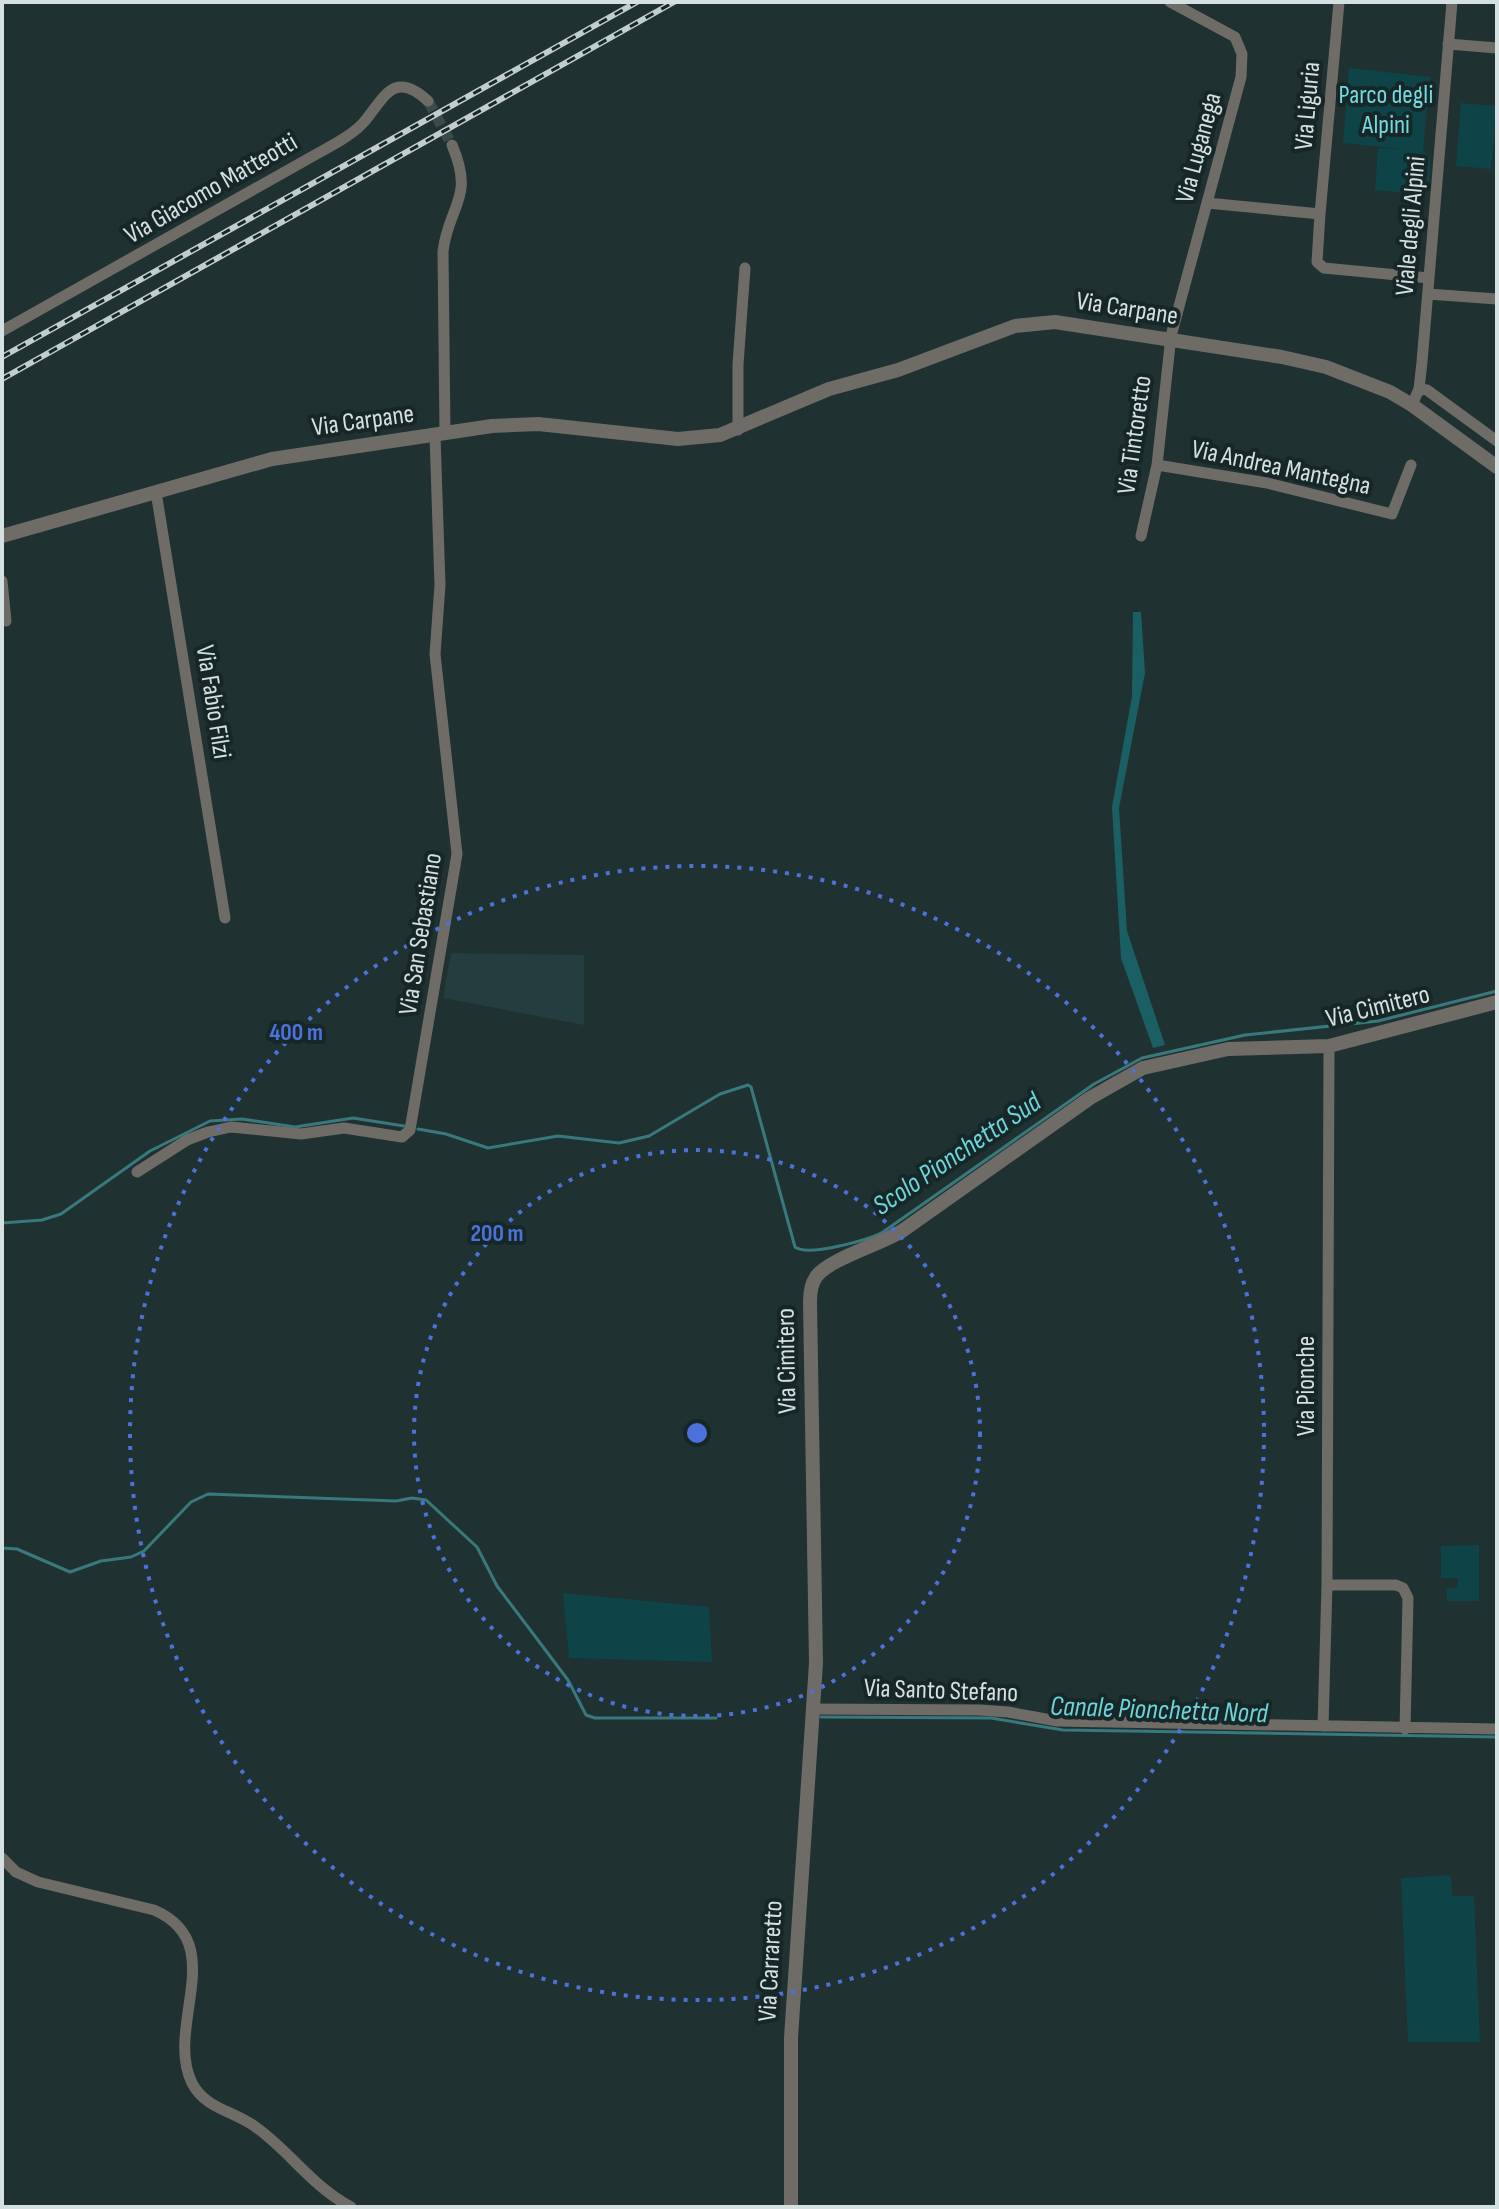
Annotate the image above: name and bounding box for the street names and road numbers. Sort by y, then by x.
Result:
street label: Via Liguria [1289,60,1327,152]
street label: Via Luganega [1169,89,1229,207]
street label: Via Giacomo Matteotti [119,127,303,251]
street label: Viale degli Alpini [1389,155,1433,297]
street label: Via Carpane [1074,286,1180,332]
street label: Via Tintoretto [1111,374,1159,496]
street label: Via Carpane [310,399,416,443]
street label: Via Andrea Mantegna [1189,434,1373,502]
street label: Via Fabio Filzi [189,643,237,761]
street label: Via San Sebastiano [393,851,449,1017]
street label: Via Cimitero [1323,979,1433,1035]
street label: Via Cimitero [771,1308,803,1414]
street label: Via Pionche [1291,1336,1322,1436]
street label: Via Santo Stefano [863,1673,1019,1709]
street label: Via Carraretto [752,1900,790,2022]

